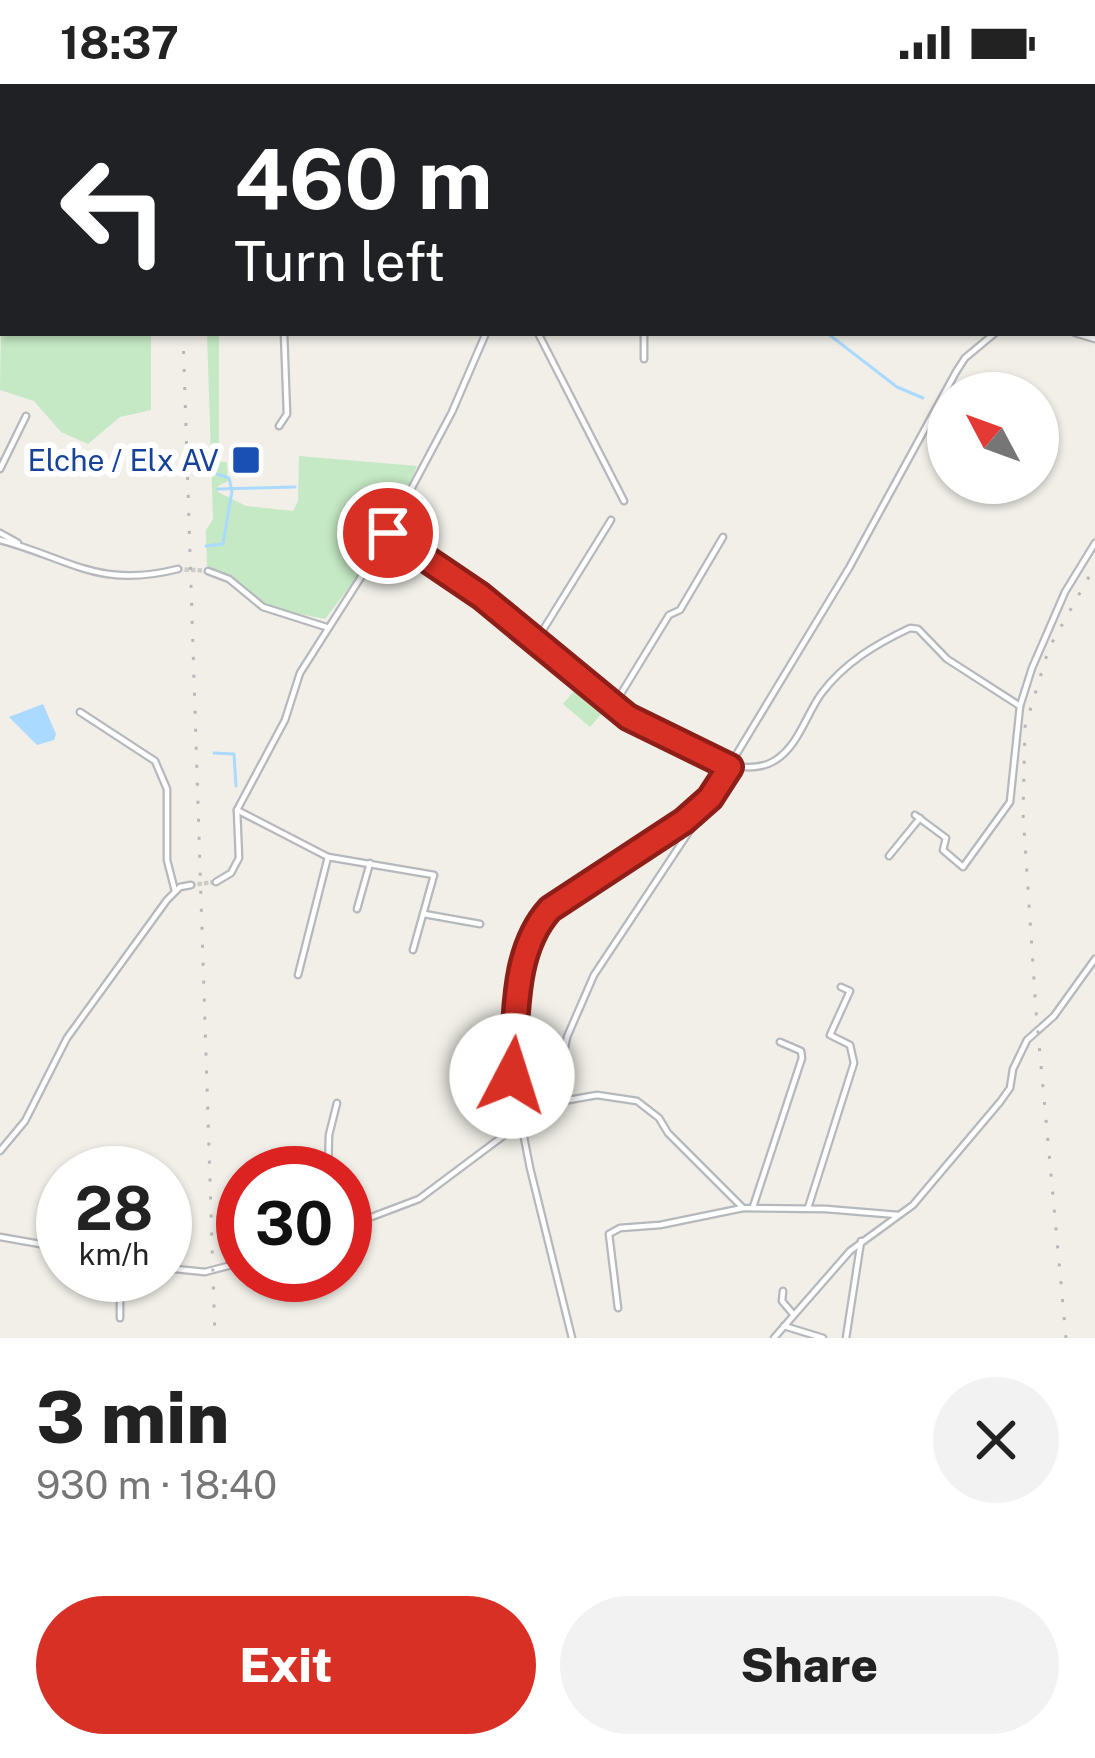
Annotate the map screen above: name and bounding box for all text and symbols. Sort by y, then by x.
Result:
text: 18:37 [60,16,179,69]
text: 460 m [234,129,493,228]
icon: left [36,132,192,288]
text: Turn left [234,230,445,293]
north arrow [927,372,1059,504]
map controls [927,372,1059,504]
place label: Elche / Elx AV [28,442,219,478]
marker: Elche / Elx AV [230,444,262,476]
pin [337,482,439,584]
icon: arrive [355,500,421,566]
position arrow [449,1013,575,1139]
speed limit sign: 30 [216,1146,372,1302]
text: 28 [75,1173,153,1244]
text: km/h [79,1236,149,1272]
text: 3 min [36,1375,229,1459]
button: close [933,1377,1059,1503]
text: 930 m · 18:40 [36,1462,277,1508]
button: Exit [36,1596,536,1734]
button: Share [560,1596,1059,1734]

